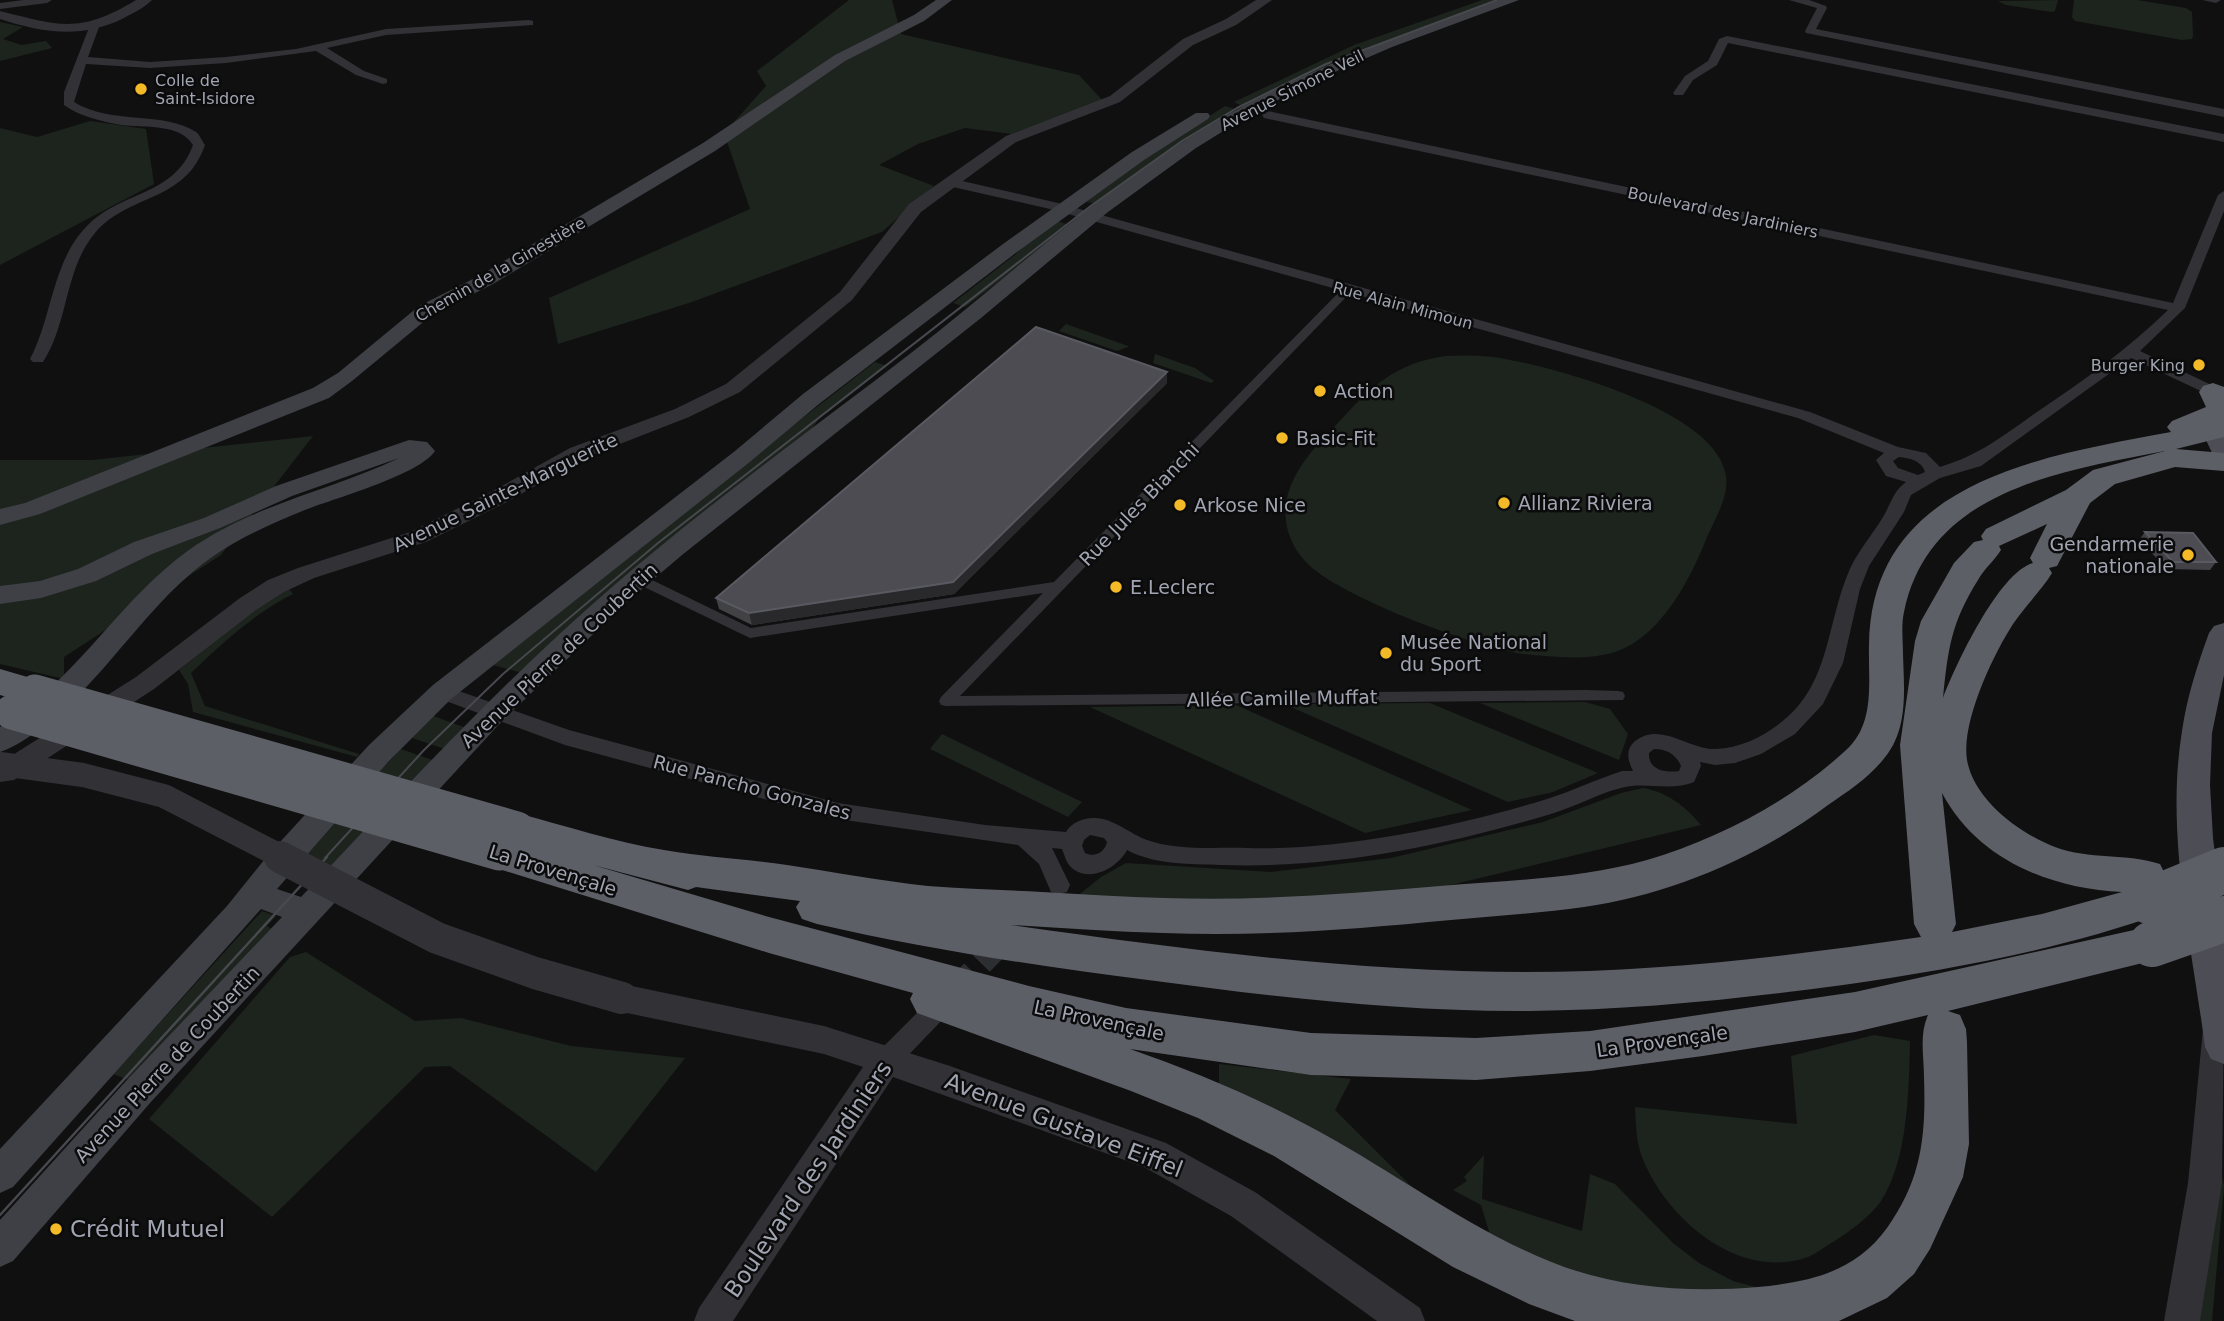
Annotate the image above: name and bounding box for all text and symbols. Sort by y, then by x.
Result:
street label: Avenue Simone Veil [1218,46,1367,135]
place label: Colle de Saint-Isidore [155,71,255,108]
marker: Colle de Saint-Isidore [133,81,149,97]
street label: Boulevard des Jardiniers [1626,183,1820,242]
street label: Chemin de la Ginestière [412,213,588,326]
street label: Rue Alain Mimoun [1331,278,1475,333]
place label: Burger King [2091,356,2185,375]
marker: Burger King [2191,357,2207,373]
place label: Action [1334,380,1394,402]
marker: Action [1312,383,1328,399]
place label: Basic-Fit [1296,427,1375,449]
street label: Avenue Sainte-Marguerite [389,428,621,556]
marker: Basic-Fit [1274,430,1290,446]
street label: Rue Jules Bianchi [1075,438,1203,570]
place label: Allianz Riviera [1518,492,1653,514]
place label: Arkose Nice [1194,494,1306,516]
marker: Allianz Riviera [1496,495,1512,511]
marker: Arkose Nice [1172,497,1188,513]
place label: Gendarmerie nationale [2049,533,2174,577]
marker: Gendarmerie nationale [2180,547,2196,563]
street label: Avenue Pierre de Coubertin [456,558,662,752]
place label: E.Leclerc [1130,576,1215,598]
marker: E.Leclerc [1108,579,1124,595]
place label: Musée National du Sport [1400,631,1547,675]
marker: Musée National du Sport [1378,645,1394,661]
street label: Allée Camille Muffat [1187,685,1377,711]
street label: Rue Pancho Gonzales [651,750,853,824]
street label: La Provençale [486,840,620,900]
street label: Avenue Pierre de Coubertin [70,961,264,1167]
street label: La Provençale [1032,995,1166,1045]
street label: La Provençale [1595,1021,1729,1061]
street label: Boulevard des Jardiniers [719,1056,897,1302]
street label: Avenue Gustave Eiffel [941,1068,1187,1182]
place label: Crédit Mutuel [70,1216,225,1242]
marker: Crédit Mutuel [48,1221,64,1237]

